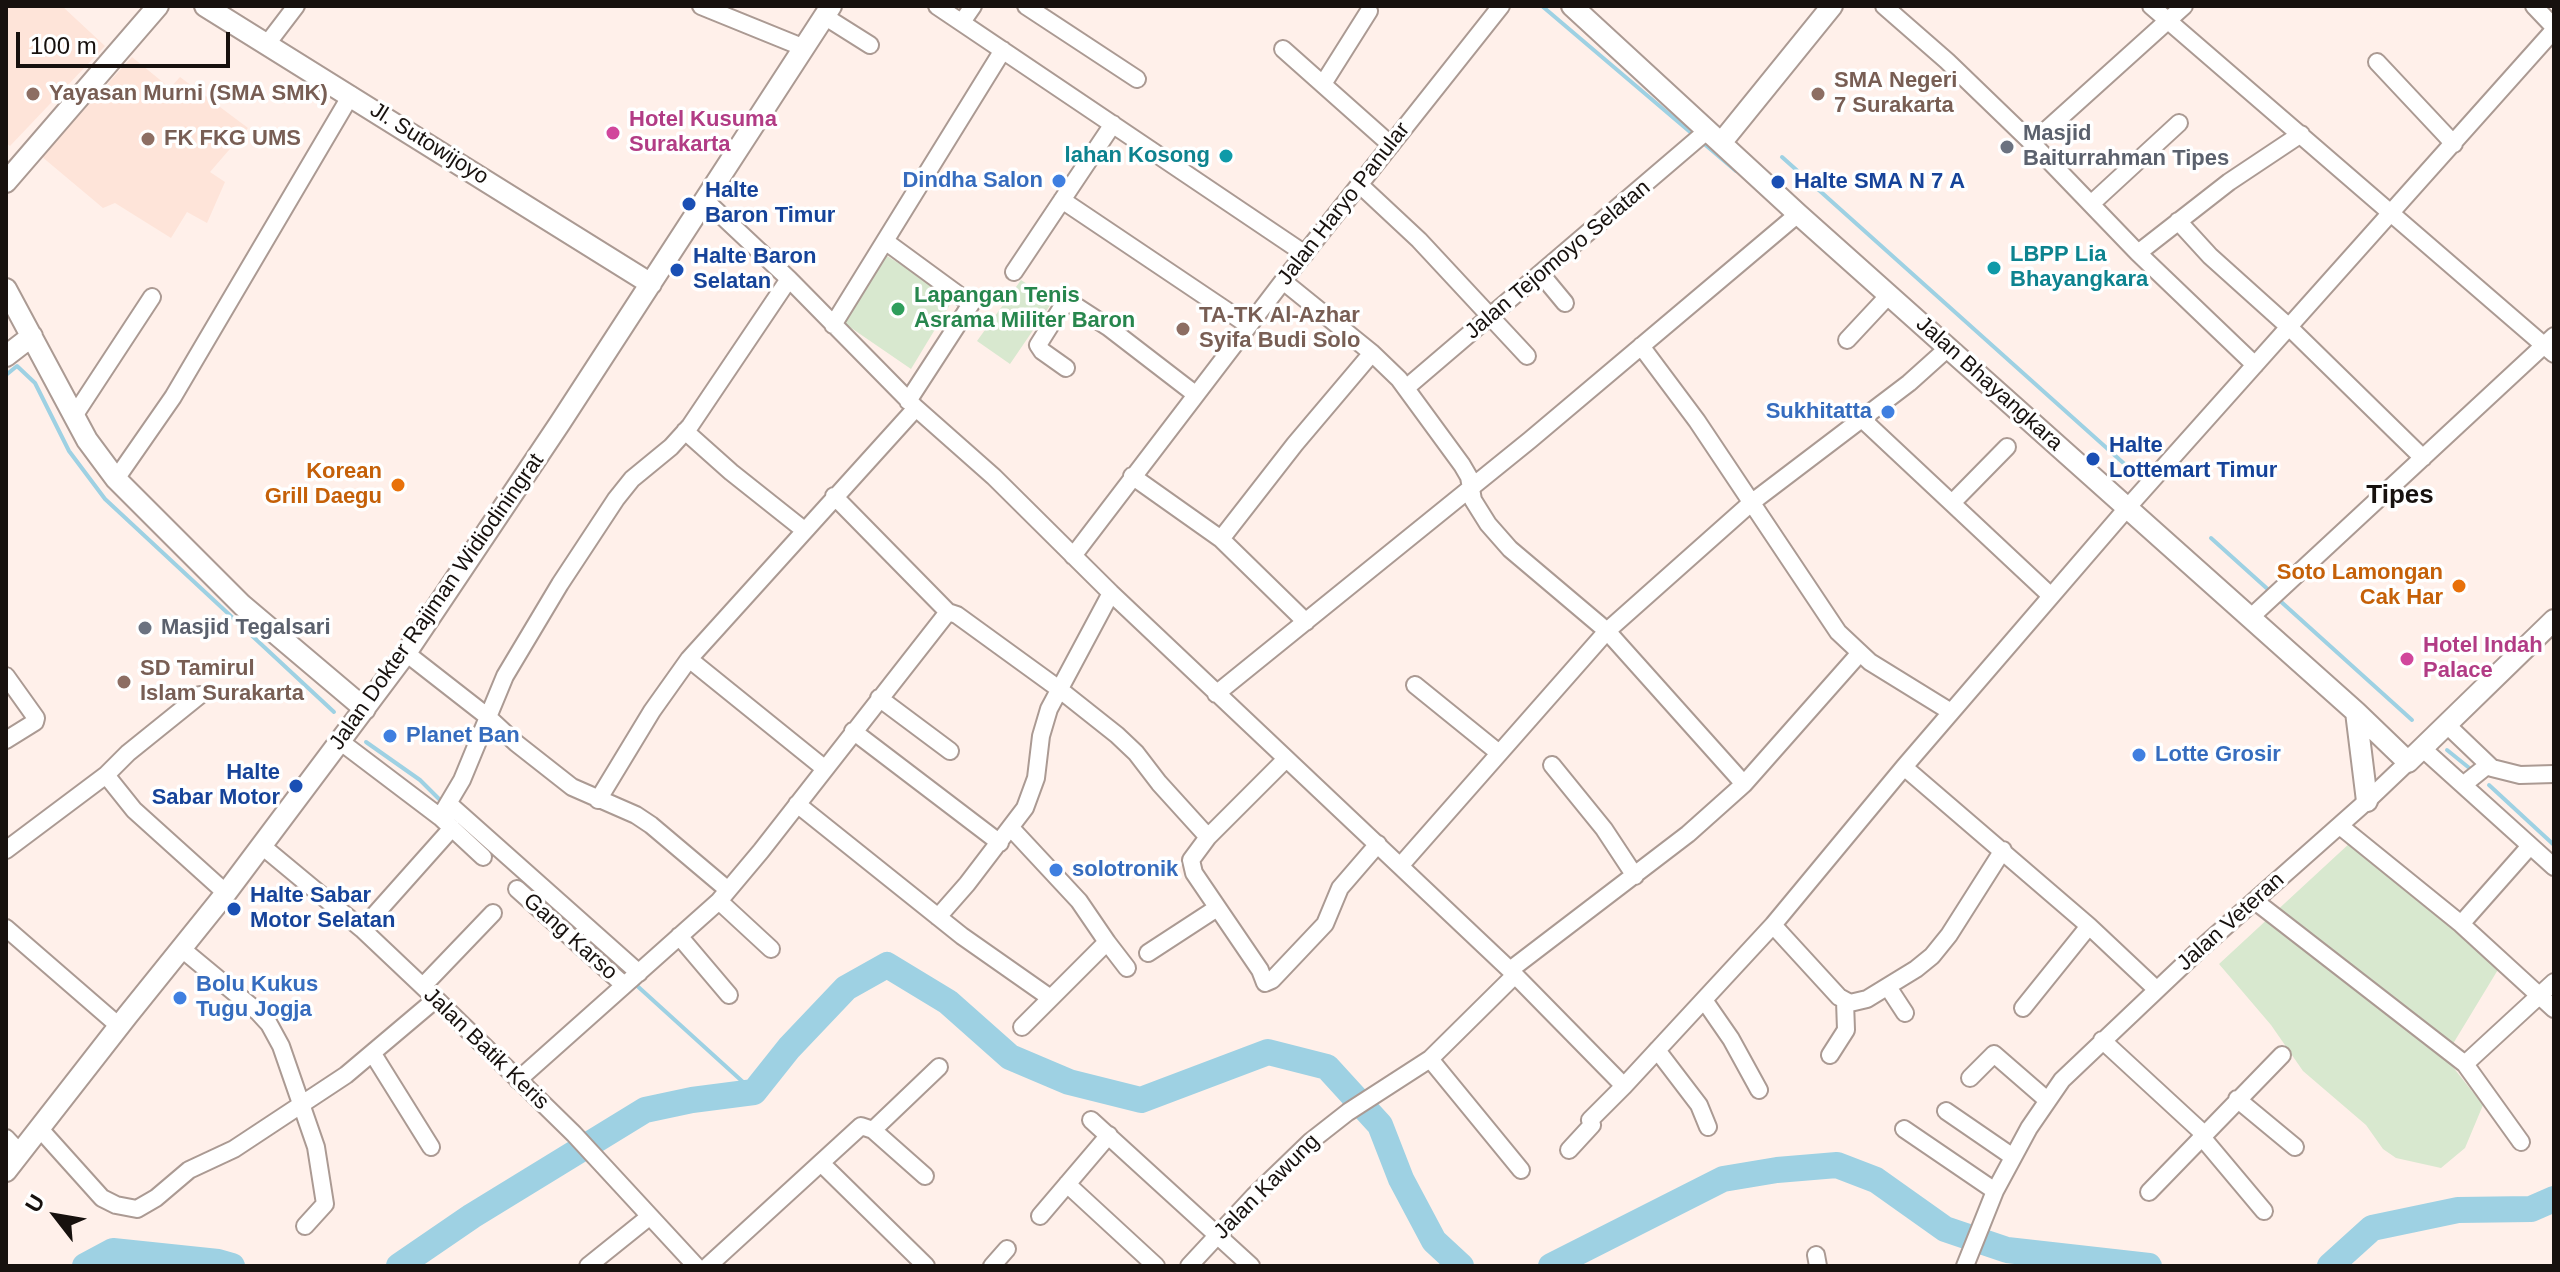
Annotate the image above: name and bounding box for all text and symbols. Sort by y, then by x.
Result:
scale bar [20,16,234,66]
text: 100 m [30,32,97,59]
place label: SMA Negeri 7 Surakarta [1834,68,1957,120]
place label: Yayasan Murni (SMA SMK) [49,81,328,107]
marker: Yayasan Murni (SMA SMK) [24,85,42,103]
marker: SMA Negeri 7 Surakarta [1809,85,1827,103]
street label: Jl. Sutowijoyo [365,97,493,191]
place label: Hotel Kusuma Surakarta [629,107,777,158]
street label: Jalan Haryo Panular [1272,117,1416,291]
place label: Masjid Baiturrahman Tipes [2023,121,2229,172]
marker: Hotel Kusuma Surakarta [604,124,622,142]
place label: FK FKG UMS [164,126,301,152]
marker: FK FKG UMS [139,130,157,148]
marker: Masjid Baiturrahman Tipes [1998,138,2016,156]
place label: lahan Kosong [1065,143,1210,169]
marker: lahan Kosong [1217,147,1235,165]
place label: Dindha Salon [902,168,1043,194]
place label: Halte SMA N 7 A [1794,169,1965,195]
marker: Dindha Salon [1050,172,1068,190]
marker: Halte SMA N 7 A [1769,173,1787,191]
street label: Jalan Tejomoyo Selatan [1460,175,1656,345]
place label: Halte Baron Timur [705,178,835,230]
marker: Halte Baron Timur [680,195,698,213]
place label: LBPP Lia Bhayangkara [2010,242,2148,294]
place label: Halte Baron Selatan [693,244,816,296]
marker: LBPP Lia Bhayangkara [1985,259,2003,277]
marker: Halte Baron Selatan [668,261,686,279]
place label: Lapangan Tenis Asrama Militer Baron [914,283,1135,334]
marker: Lapangan Tenis Asrama Militer Baron [889,300,907,318]
place label: TA-TK Al-Azhar Syifa Budi Solo [1199,303,1360,354]
street label: Jalan Bhayangkara [1910,311,2068,457]
marker: TA-TK Al-Azhar Syifa Budi Solo [1174,320,1192,338]
place label: Sukhitatta [1766,399,1872,425]
marker: Sukhitatta [1879,403,1897,421]
place label: Halte Lottemart Timur [2109,433,2277,484]
street label: Jalan Dokter Rajiman Widiodiningrat [324,449,550,755]
marker: Halte Lottemart Timur [2084,450,2102,468]
place label: Korean Grill Daegu [265,459,382,510]
marker: Korean Grill Daegu [389,476,407,494]
district label: Tipes [2366,480,2434,512]
place label: Soto Lamongan Cak Har [2277,560,2443,612]
marker: Soto Lamongan Cak Har [2450,577,2468,595]
place label: Masjid Tegalsari [161,615,331,641]
marker: Masjid Tegalsari [136,619,154,637]
place label: Hotel Indah Palace [2423,633,2543,684]
marker: Hotel Indah Palace [2398,650,2416,668]
place label: SD Tamirul Islam Surakarta [140,656,304,708]
marker: SD Tamirul Islam Surakarta [115,673,133,691]
place label: Planet Ban [406,723,520,749]
marker: Planet Ban [381,727,399,745]
place label: Lotte Grosir [2155,742,2281,768]
marker: Lotte Grosir [2130,746,2148,764]
place label: Halte Sabar Motor [152,760,280,812]
marker: Halte Sabar Motor [287,777,305,795]
place label: solotronik [1072,857,1178,883]
marker: solotronik [1047,861,1065,879]
street label: Jalan Veteran [2172,867,2290,977]
place label: Halte Sabar Motor Selatan [250,883,395,934]
street label: Gang Karso [518,888,622,986]
marker: Halte Sabar Motor Selatan [225,900,243,918]
place label: Bolu Kukus Tugu Jogja [196,972,318,1024]
street label: Jalan Batik Keris [418,983,554,1115]
marker: Bolu Kukus Tugu Jogja [171,989,189,1007]
street label: Jalan Kawung [1209,1129,1325,1245]
north arrow [16,1176,96,1256]
text: U [20,1190,50,1217]

